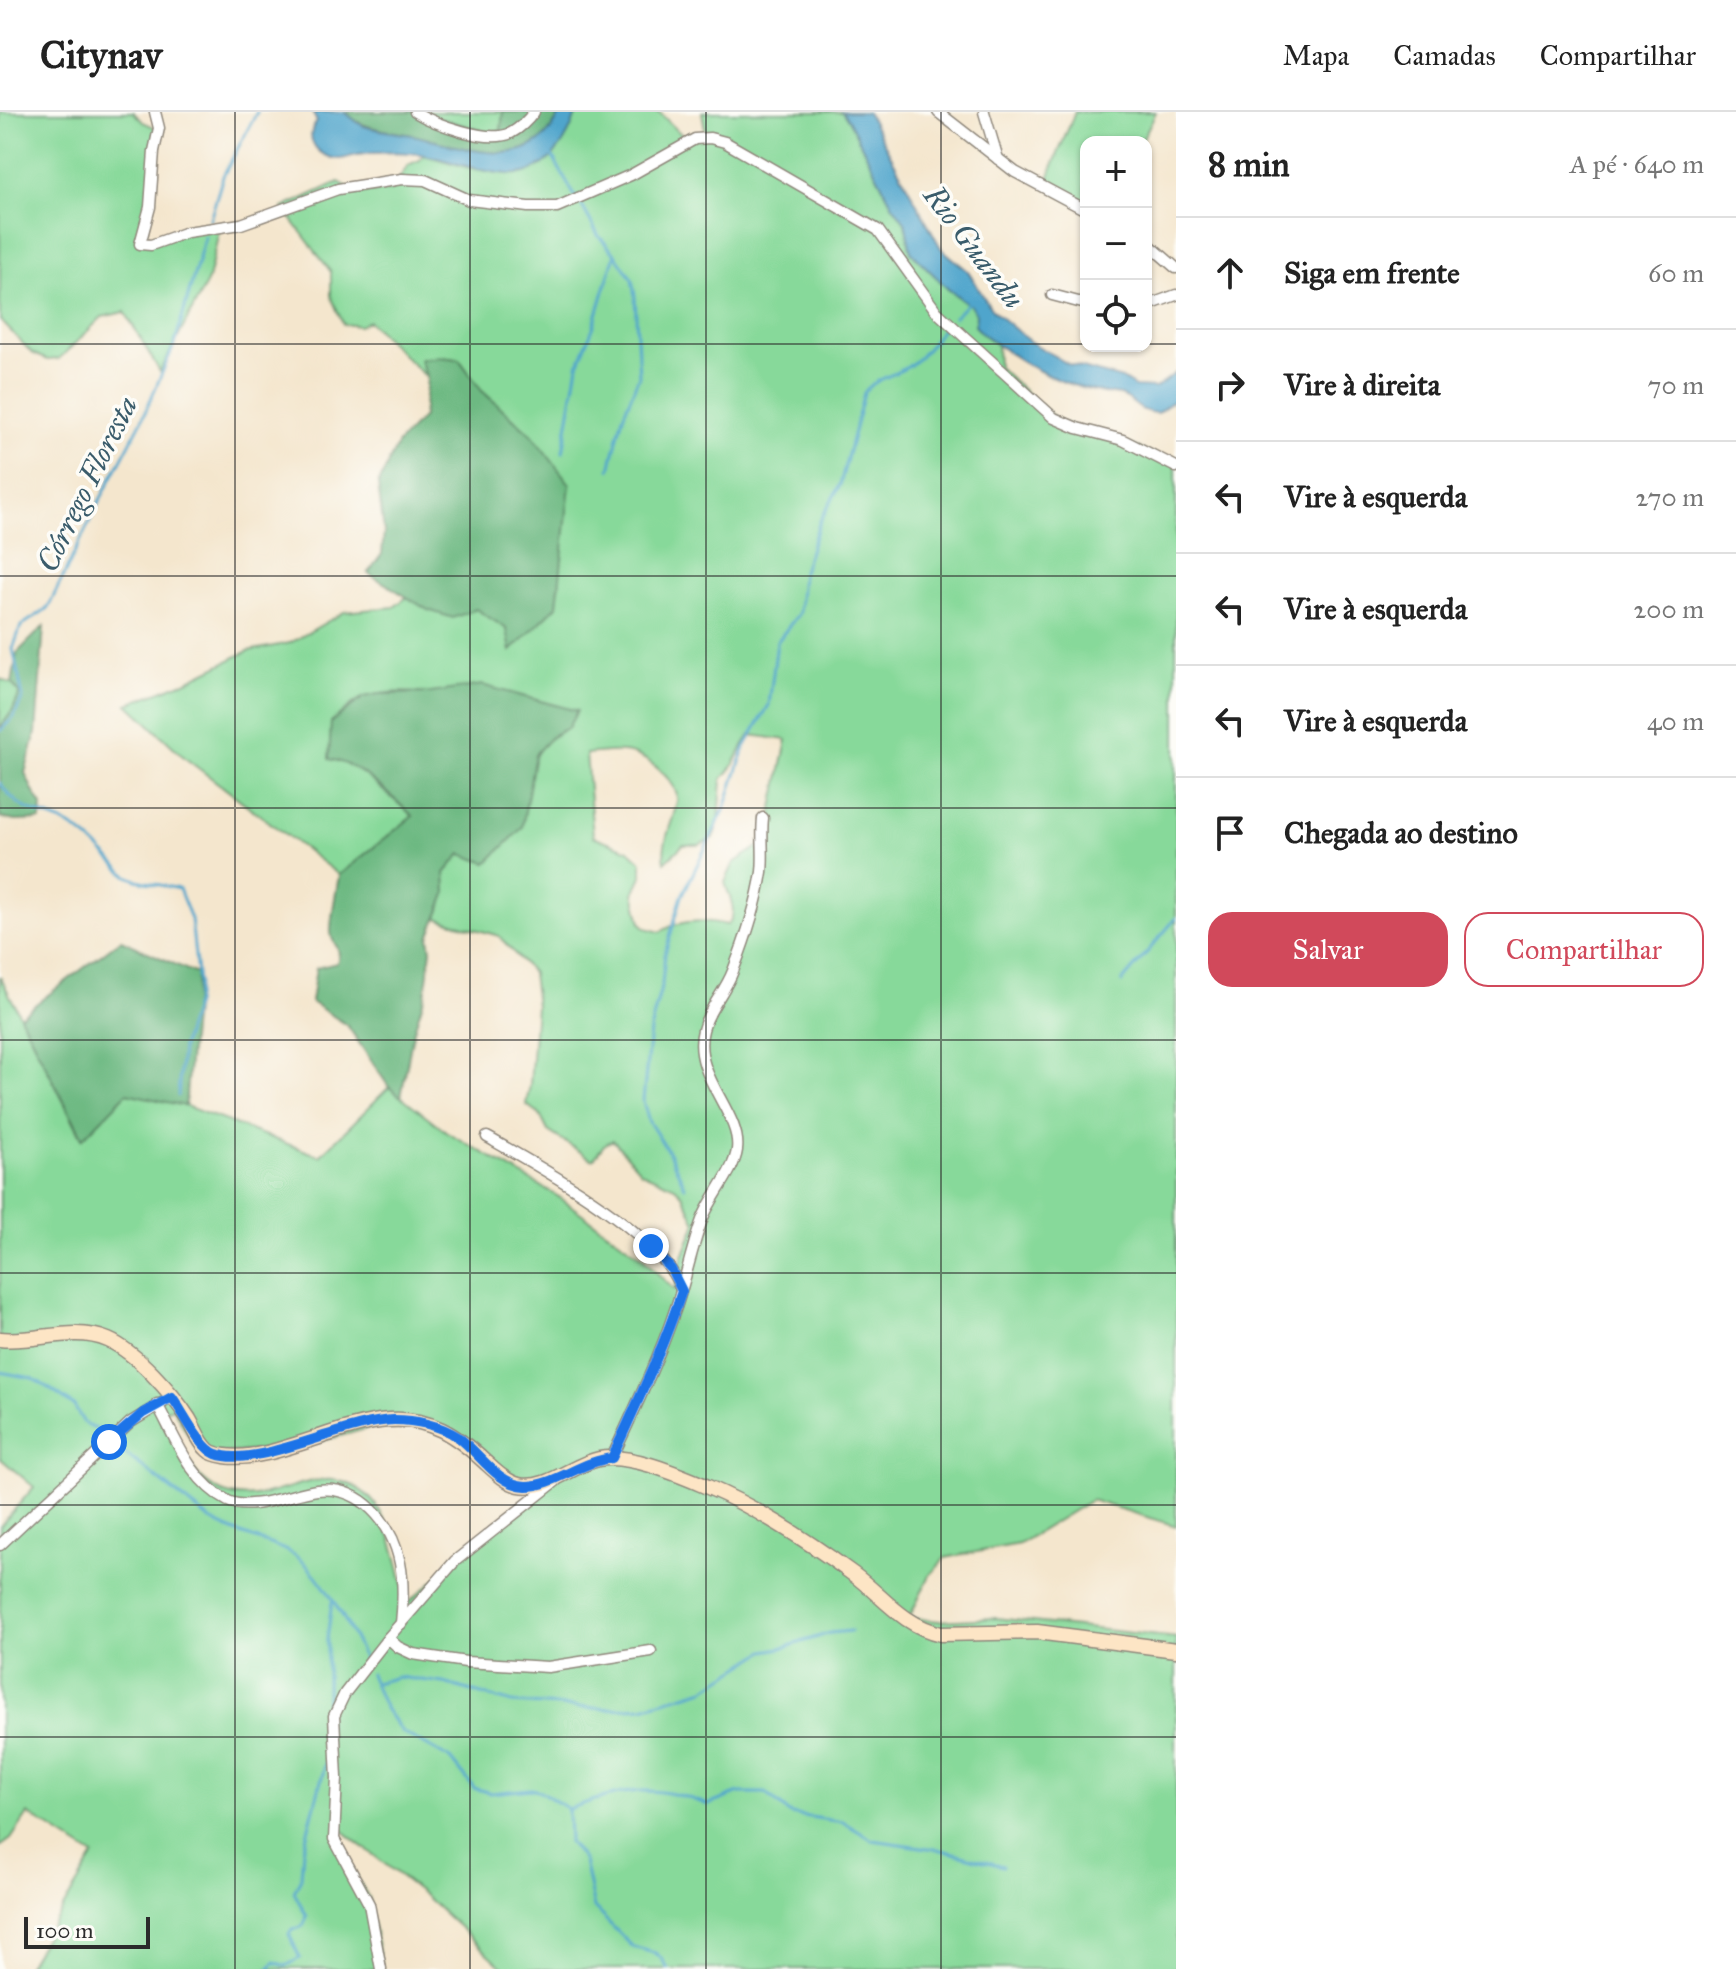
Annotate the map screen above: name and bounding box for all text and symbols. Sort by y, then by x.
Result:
text: Citynav [40,32,162,78]
text: Mapa [1283,38,1349,73]
text: Camadas [1393,38,1496,73]
text: Compartilhar [1540,38,1696,73]
map controls [1080,136,1152,352]
button: + [1080,136,1152,208]
text: 8 min [1208,144,1290,185]
text: A pé · 640 m [1570,148,1704,180]
water label: Rio Guandu [915,177,1032,316]
button: − [1080,208,1152,280]
icon: ahead [1208,251,1252,295]
text: Siga em frente [1284,255,1460,291]
text: 60 m [1648,257,1704,289]
button: locate [1080,280,1152,352]
icon: right [1208,363,1252,407]
text: Vire à direita [1284,367,1440,403]
text: 70 m [1648,369,1704,401]
water label: Córrego Floresta [29,390,145,578]
icon: left [1208,475,1252,519]
text: Vire à esquerda [1284,479,1467,515]
text: 270 m [1635,481,1704,513]
icon: left [1208,587,1252,631]
text: Vire à esquerda [1284,591,1467,627]
text: 200 m [1633,593,1704,625]
icon: left [1208,699,1252,743]
text: Vire à esquerda [1284,703,1467,739]
text: 40 m [1647,705,1704,737]
icon: arrive [1208,811,1252,855]
text: Chegada ao destino [1284,815,1518,851]
button: Salvar [1208,912,1448,987]
button: Compartilhar [1464,912,1704,987]
route end [633,1228,669,1264]
route start [91,1424,127,1460]
scale bar [24,1913,150,1949]
text: 100 m [36,1917,93,1944]

